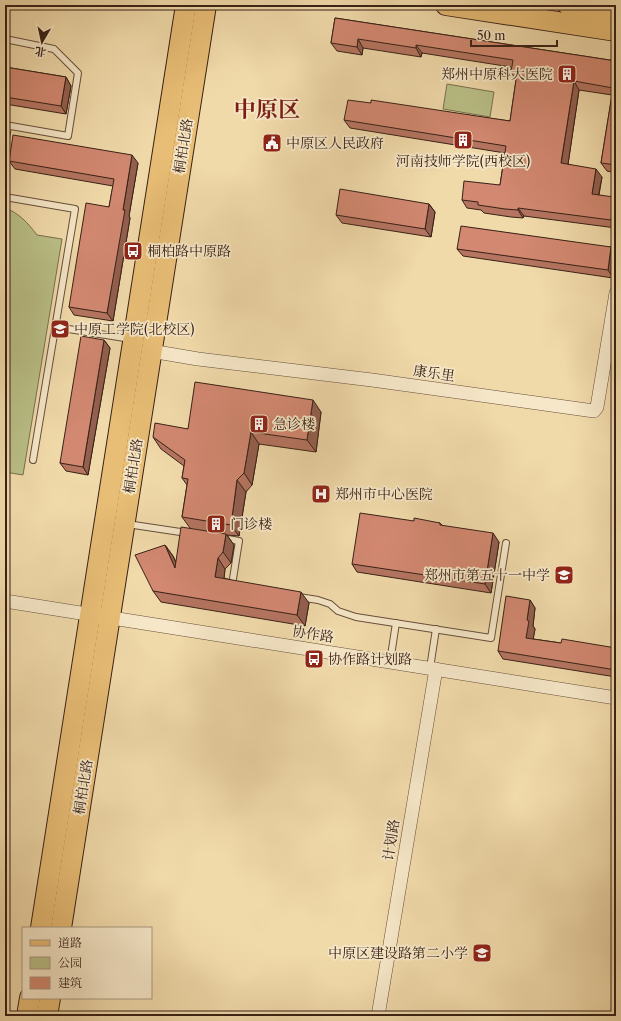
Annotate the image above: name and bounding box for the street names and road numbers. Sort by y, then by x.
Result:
street label: 桐柏北路 [170,117,196,175]
street label: 康乐里 [412,361,456,385]
street label: 桐柏北路 [120,437,146,495]
street label: 协作路 [291,622,335,646]
street label: 桐柏北路 [70,758,96,816]
street label: 计划路 [379,818,403,862]

